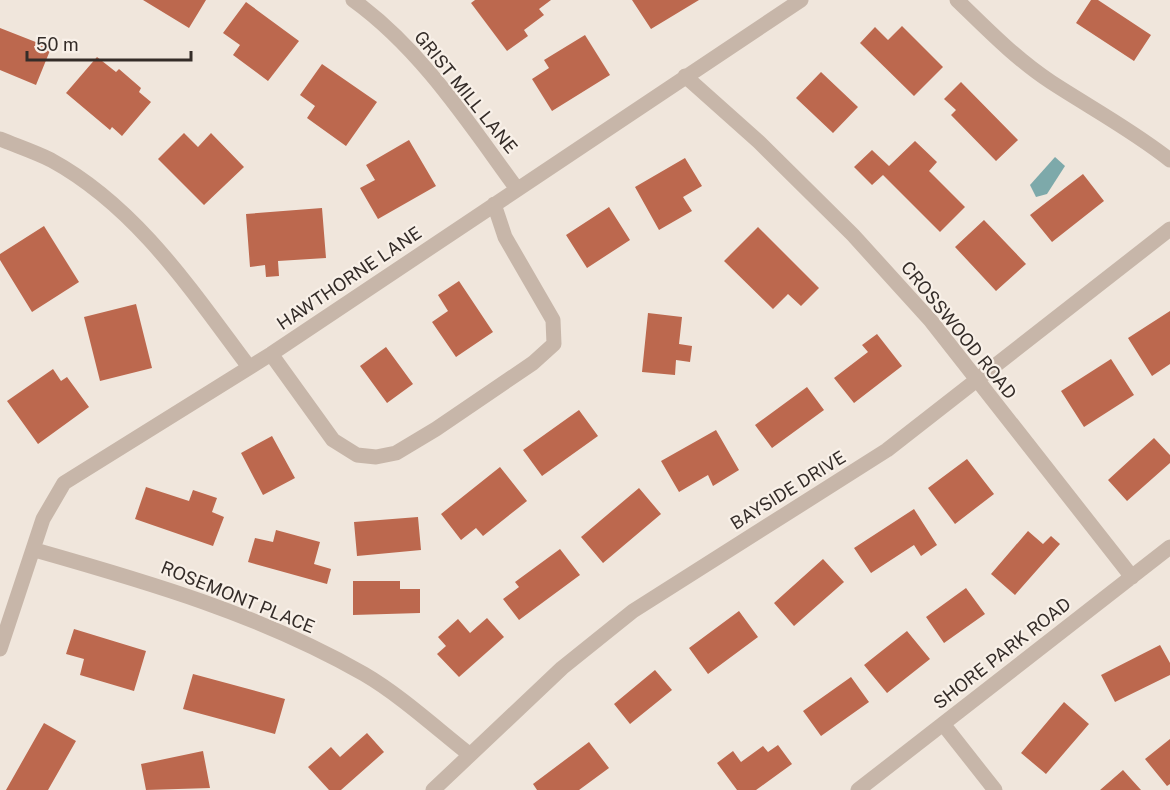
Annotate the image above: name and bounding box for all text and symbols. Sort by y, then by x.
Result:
scale bar [27,24,190,62]
street label: GRIST MILL LANE [410,26,522,158]
text: 50 m [36,34,79,55]
street label: HAWTHORNE LANE [273,222,425,334]
street label: CROSSWOOD ROAD [897,257,1021,403]
street label: BAYSIDE DRIVE [727,446,849,534]
street label: ROSEMONT PLACE [158,557,318,637]
street label: SHORE PARK ROAD [929,593,1075,713]

